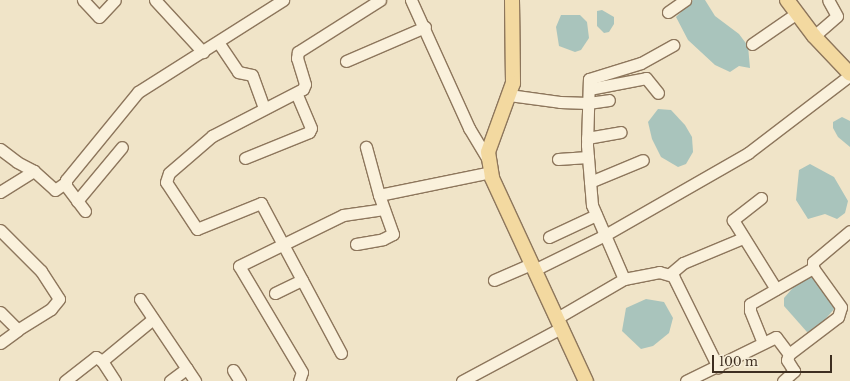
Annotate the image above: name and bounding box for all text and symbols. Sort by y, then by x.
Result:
scale bar [714,347,834,373]
text: 100 m [719,354,758,369]

